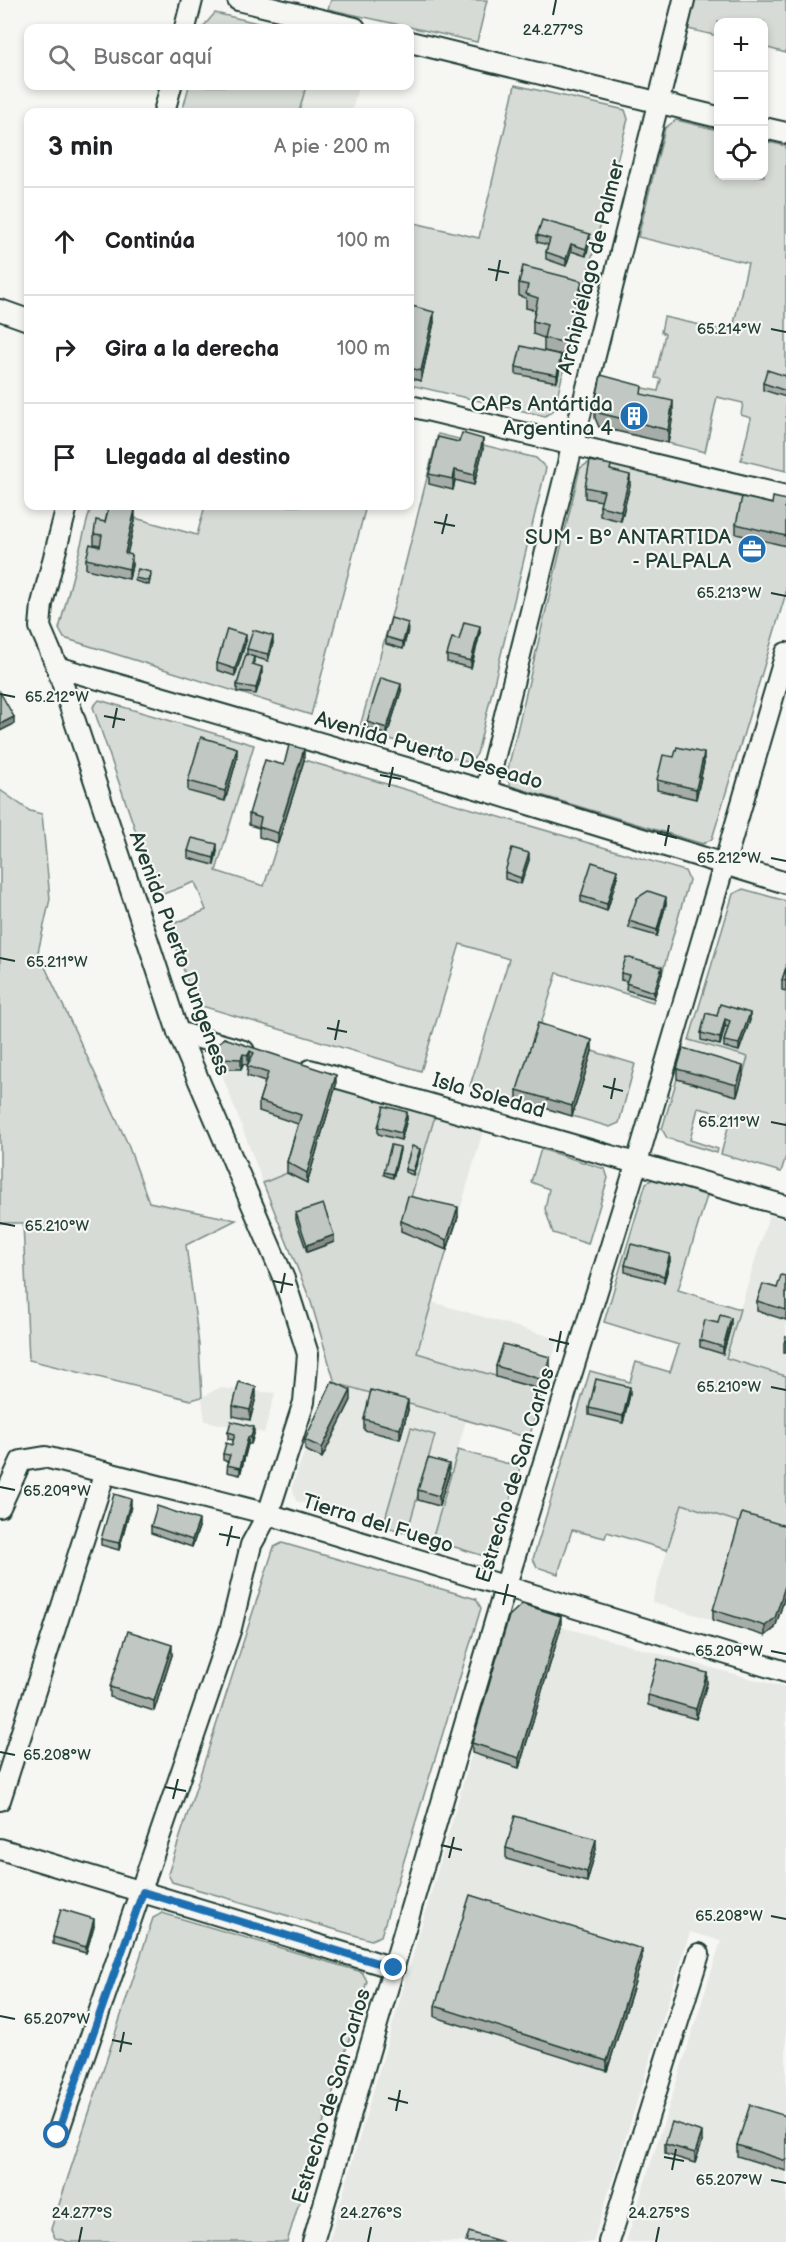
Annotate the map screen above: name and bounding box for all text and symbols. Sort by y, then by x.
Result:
map controls [714,18,768,180]
button: + [714,18,768,72]
text: 24.277°S [523,21,583,40]
search box [24,24,414,90]
icon: search [45,41,78,74]
text: Buscar aquí [93,44,212,71]
button: − [714,72,768,126]
button: locate [714,126,768,180]
text: 3 min [48,132,113,163]
text: A pie · 200 m [274,135,390,159]
street label: Archipiélago de Palmer [553,157,630,377]
icon: ahead [48,225,81,258]
text: Continúa [105,228,195,255]
text: 100 m [337,229,390,253]
text: 65.214°W [697,320,761,339]
icon: right [48,333,81,366]
text: Gira a la derecha [105,336,279,363]
text: 100 m [337,337,390,361]
place label: CAPs Antártida Argentina 4 [470,392,613,441]
building icon: CAPs Antártida Argentina 4 [618,400,650,432]
icon: arrive [48,441,81,474]
text: Llegada al destino [105,444,290,471]
place label: SUM - Bº ANTARTIDA - PALPALA [525,525,731,574]
office icon: SUM - Bº ANTARTIDA - PALPALA [736,533,768,565]
text: 65.213°W [697,584,762,603]
text: 65.212°W [25,688,89,707]
street label: Avenida Puerto Deseado [312,706,546,795]
street label: Avenida Puerto Dungeness [124,828,235,1079]
text: 65.212°W [697,849,761,868]
text: 65.211°W [26,953,88,972]
street label: Isla Soledad [430,1067,548,1124]
text: 65.211°W [698,1113,760,1132]
text: 65.210°W [25,1217,90,1236]
street label: Estrecho de San Carlos [471,1364,560,1586]
text: 65.210°W [697,1378,762,1397]
text: 65.209°W [23,1482,91,1501]
street label: Tierra del Fuego [299,1489,457,1558]
text: 65.209°W [695,1642,763,1661]
text: 65.208°W [23,1746,91,1765]
text: 65.208°W [695,1907,763,1926]
route end [380,1954,406,1980]
street label: Estrecho de San Carlos [287,1985,376,2207]
text: 65.207°W [24,2010,90,2029]
route start [43,2121,69,2147]
text: 65.207°W [696,2171,762,2190]
text: 24.277°S [52,2204,112,2223]
text: 24.276°S [340,2204,402,2223]
text: 24.275°S [628,2204,690,2223]

